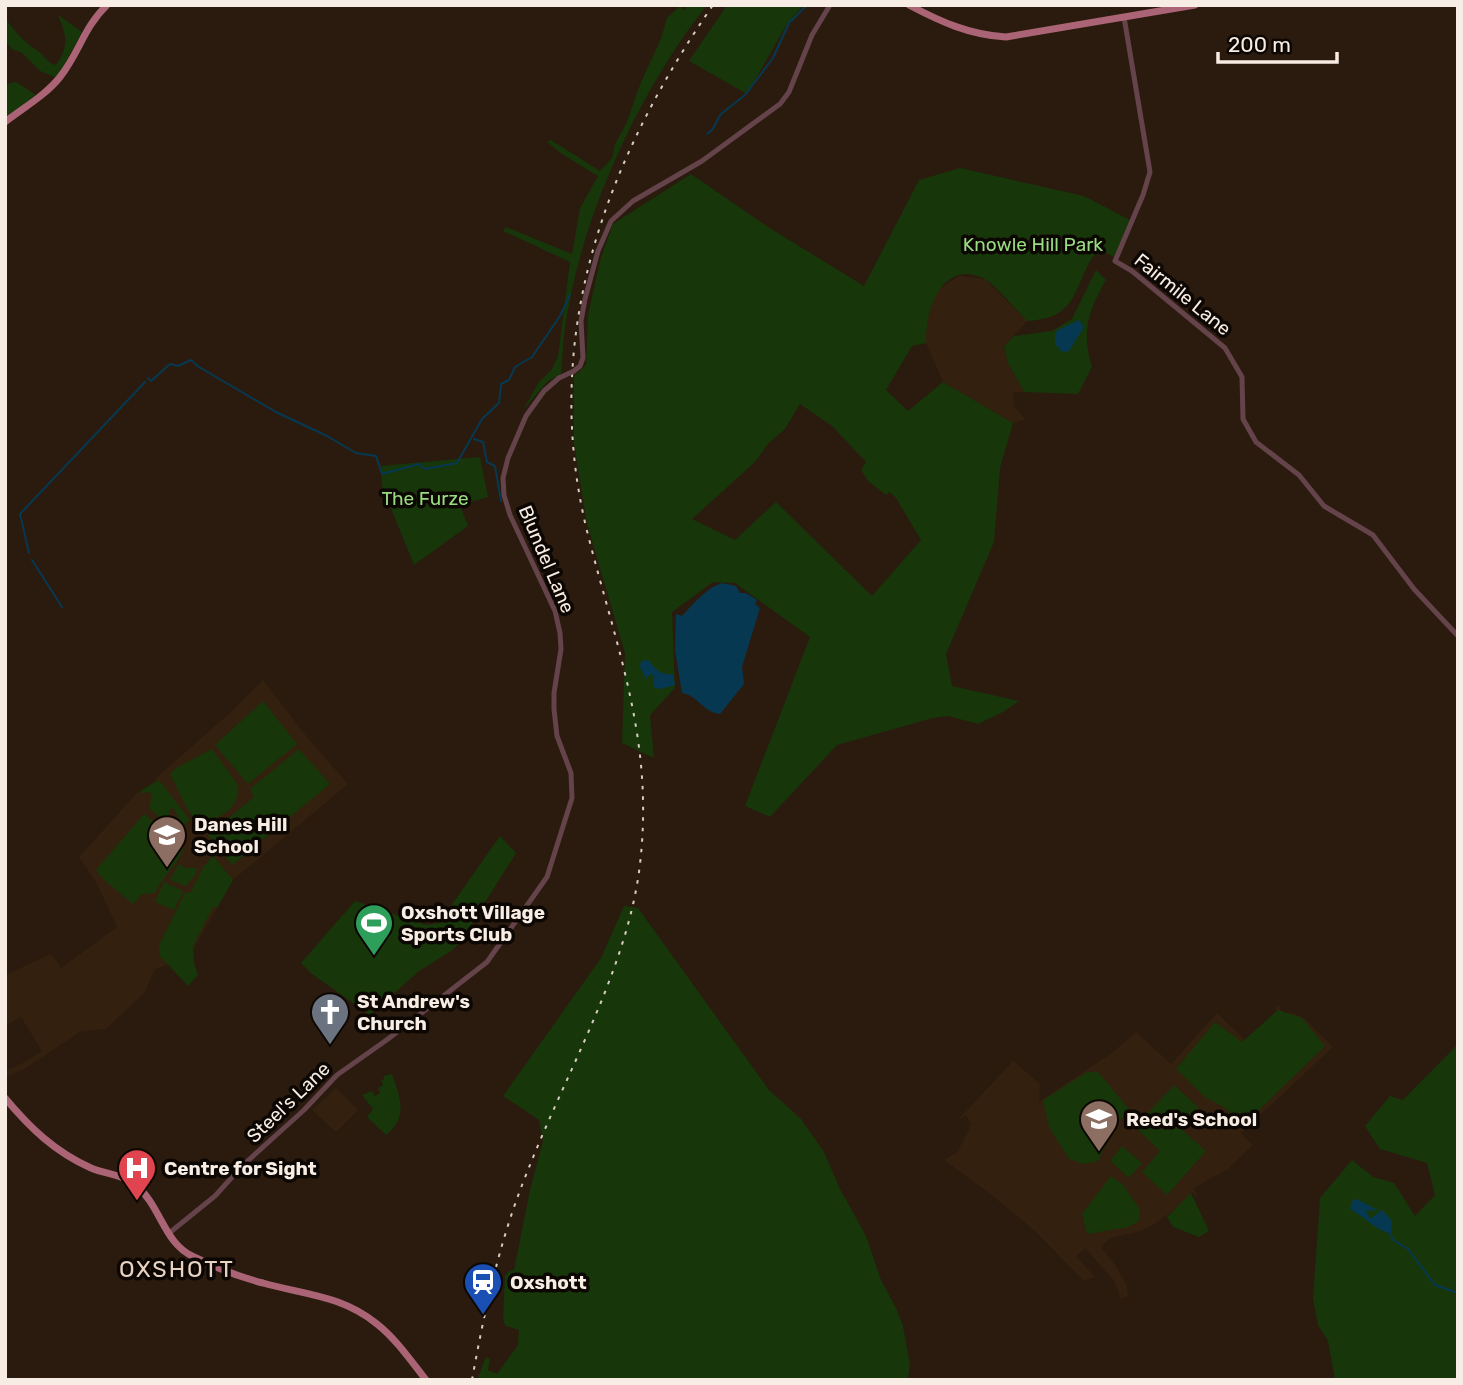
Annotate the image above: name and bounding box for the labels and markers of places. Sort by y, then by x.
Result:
place label: Danes Hill School [194,813,287,858]
school or university icon: Danes Hill School [146,814,188,869]
place label: Oxshott Village Sports Club [401,901,545,946]
sports icon: Oxshott Village Sports Club [353,902,395,957]
place label: St Andrew's Church [357,990,470,1035]
church icon: St Andrew's Church [309,991,351,1046]
school or university icon: Reed's School [1078,1098,1120,1153]
place label: Reed's School [1126,1108,1257,1131]
hospital icon: Centre for Sight [116,1147,158,1202]
place label: Centre for Sight [164,1157,317,1180]
station icon: Oxshott [462,1261,504,1316]
place label: Oxshott [510,1271,587,1294]

